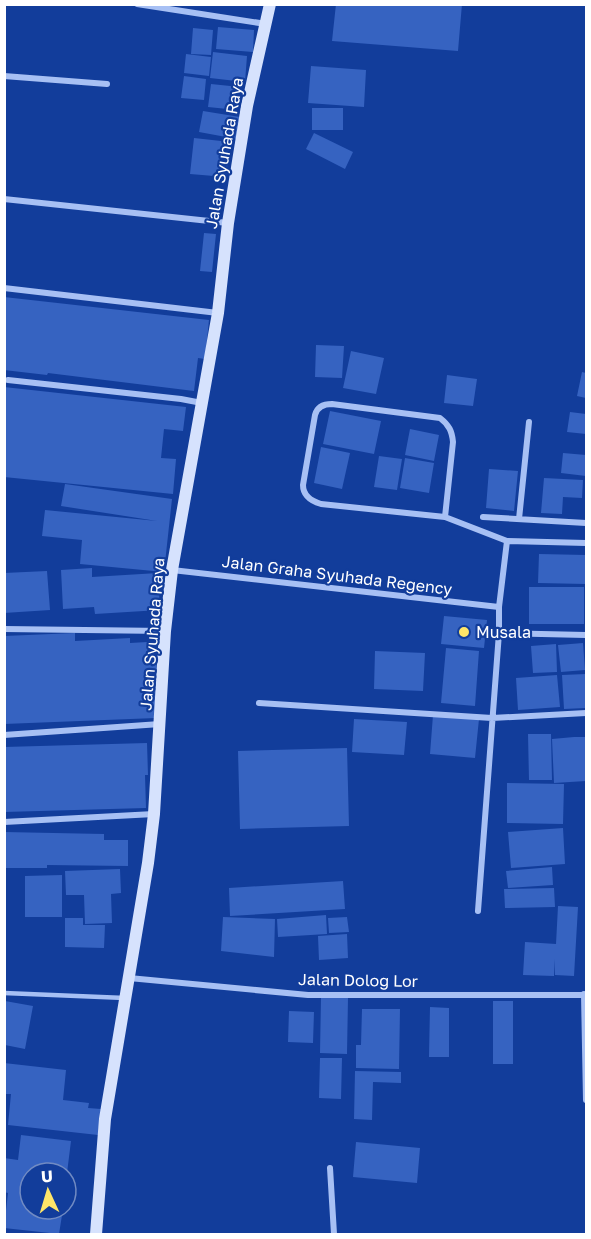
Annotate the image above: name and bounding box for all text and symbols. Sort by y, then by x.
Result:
street label: Jalan Syuhada Raya [201,76,247,230]
street label: Jalan Graha Syuhada Regency [221,551,453,599]
street label: Jalan Syuhada Raya [135,557,169,711]
place label: Musala [476,622,531,642]
marker: Musala [457,625,471,639]
street label: Jalan Dolog Lor [298,969,418,991]
north arrow [18,1161,78,1221]
text: U [40,1166,53,1186]

